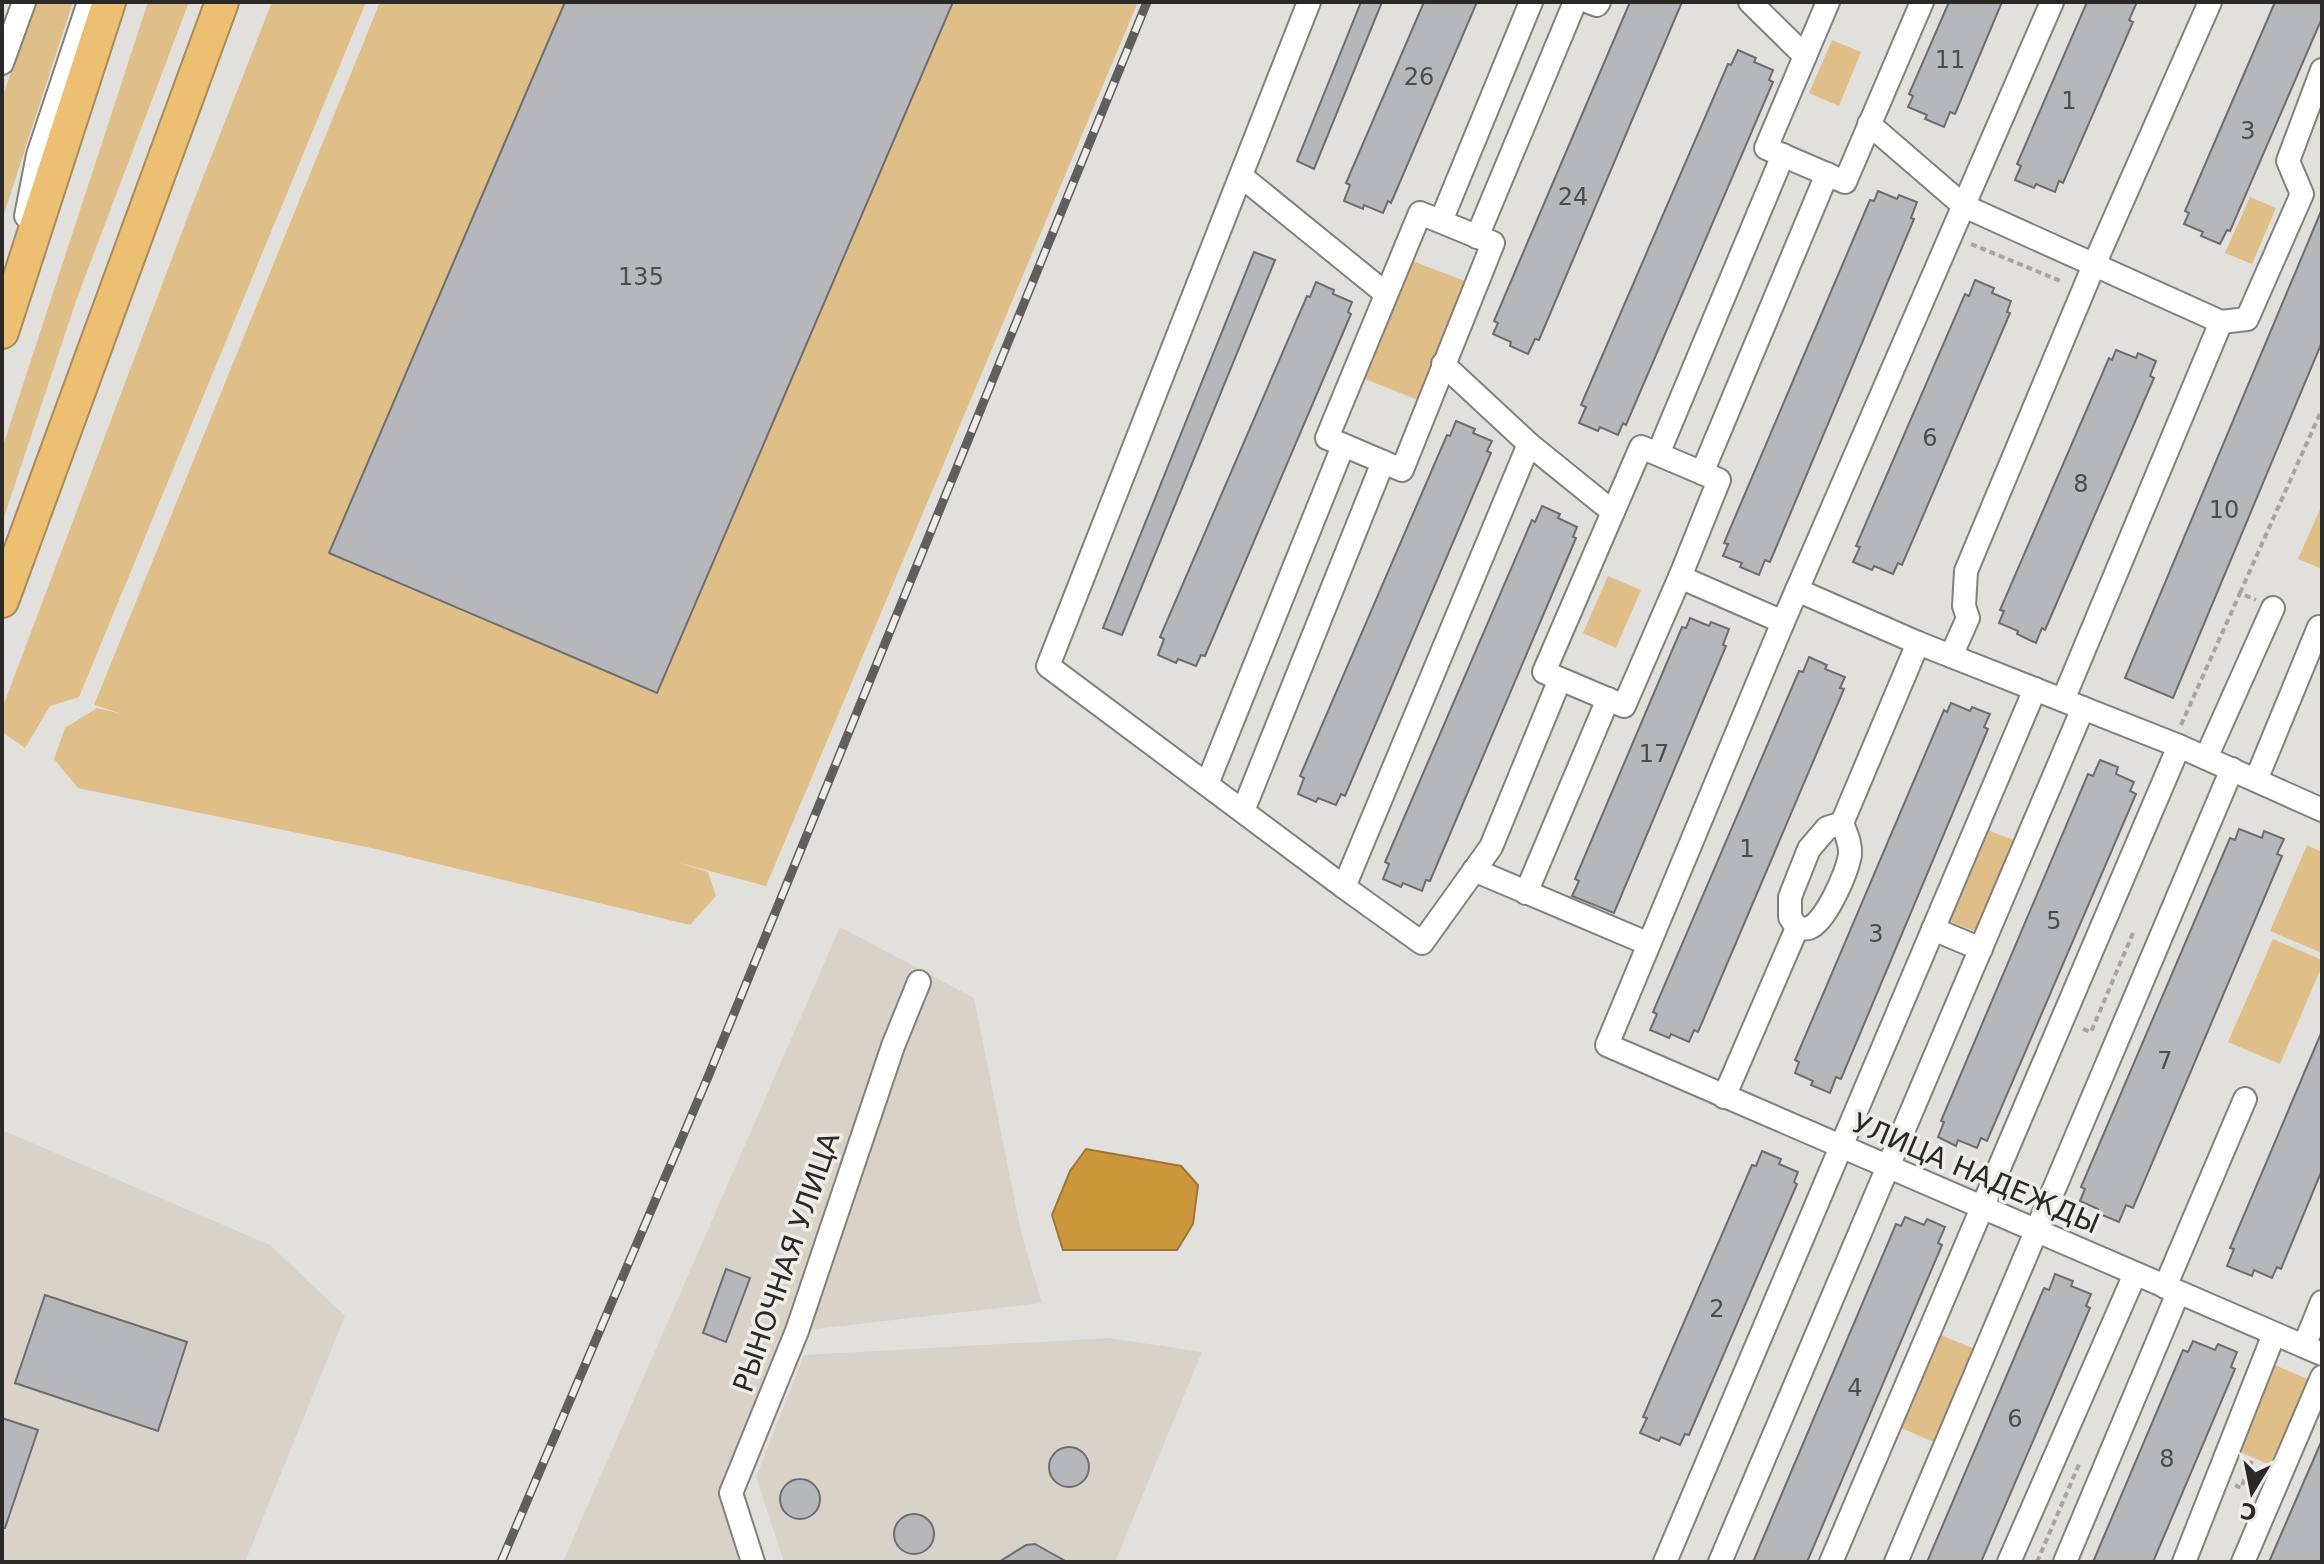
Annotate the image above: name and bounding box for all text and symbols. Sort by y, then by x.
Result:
house number: 11 [1935,46,1965,74]
house number: 26 [1404,63,1434,91]
house number: 1 [2061,87,2077,115]
house number: 3 [2240,117,2256,145]
house number: 24 [1558,183,1588,211]
house number: 135 [618,263,664,291]
house number: 6 [1922,424,1938,452]
house number: 8 [2073,470,2089,498]
house number: 10 [2209,496,2239,524]
house number: 17 [1639,740,1669,768]
house number: 1 [1739,835,1755,863]
house number: 5 [2046,907,2062,935]
house number: 3 [1868,920,1884,948]
house number: 7 [2157,1047,2173,1075]
street label: УЛИЦА НАДЕЖДЫ [1847,1106,2104,1240]
street label: РЫНОЧНАЯ УЛИЦА [727,1128,846,1396]
house number: 2 [1709,1295,1725,1323]
house number: 4 [1847,1374,1863,1402]
house number: 6 [2007,1405,2023,1433]
house number: 8 [2159,1445,2175,1473]
north arrow [2212,1452,2292,1532]
text: С [2238,1497,2259,1525]

